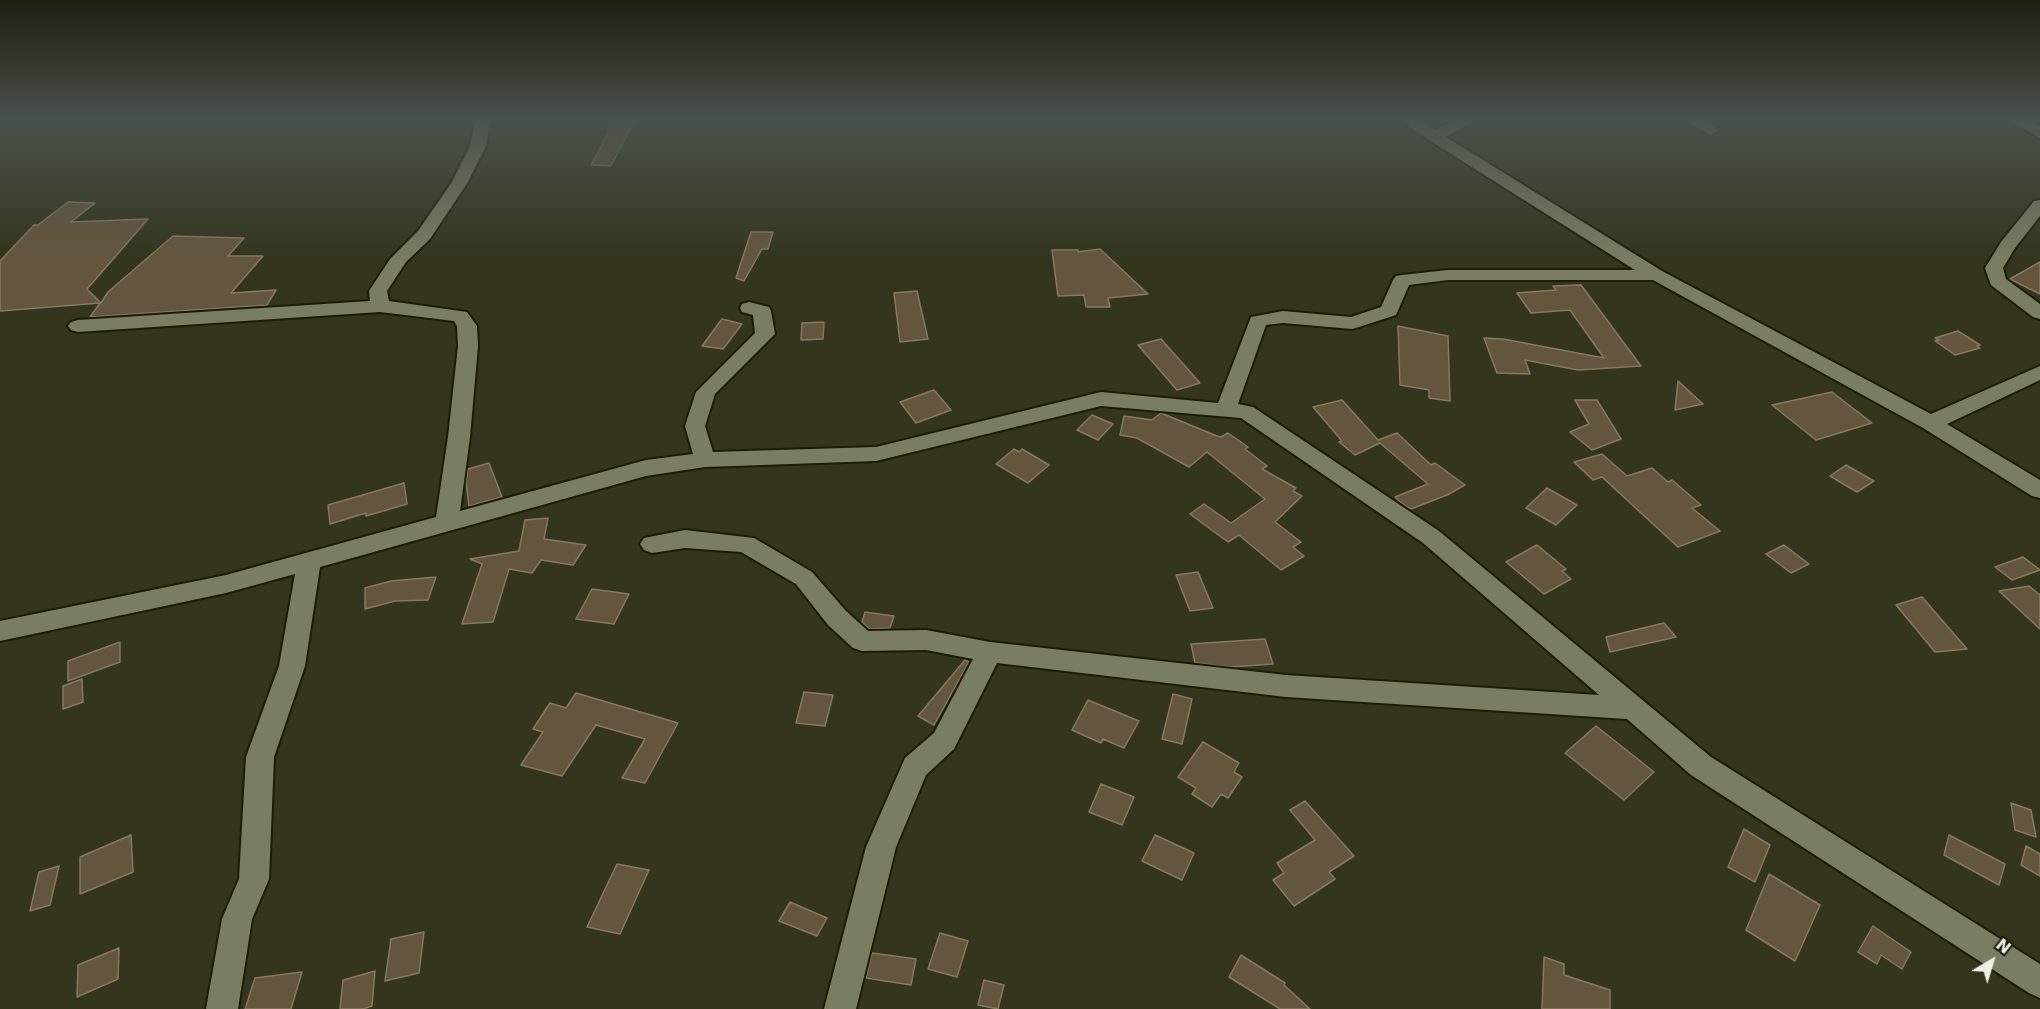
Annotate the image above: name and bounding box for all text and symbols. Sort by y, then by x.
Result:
north arrow [1962,931,2022,991]
text: N [1992,935,2015,958]

